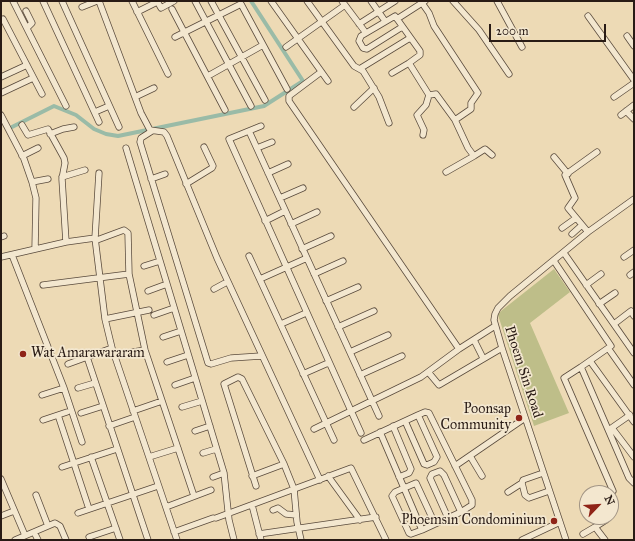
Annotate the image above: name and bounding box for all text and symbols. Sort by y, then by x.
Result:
scale bar [491,16,608,42]
text: 200 m [496,24,529,38]
street label: Phoem Sin Road [500,324,546,420]
place label: Wat Amarawararam [31,346,145,362]
marker: Wat Amarawararam [18,349,28,359]
place label: Poonsap Community [441,402,511,434]
marker: Poonsap Community [514,413,524,423]
north arrow [579,485,619,525]
text: N [602,493,617,507]
place label: Phoemsin Condominium [401,513,546,529]
marker: Phoemsin Condominium [549,516,559,526]

